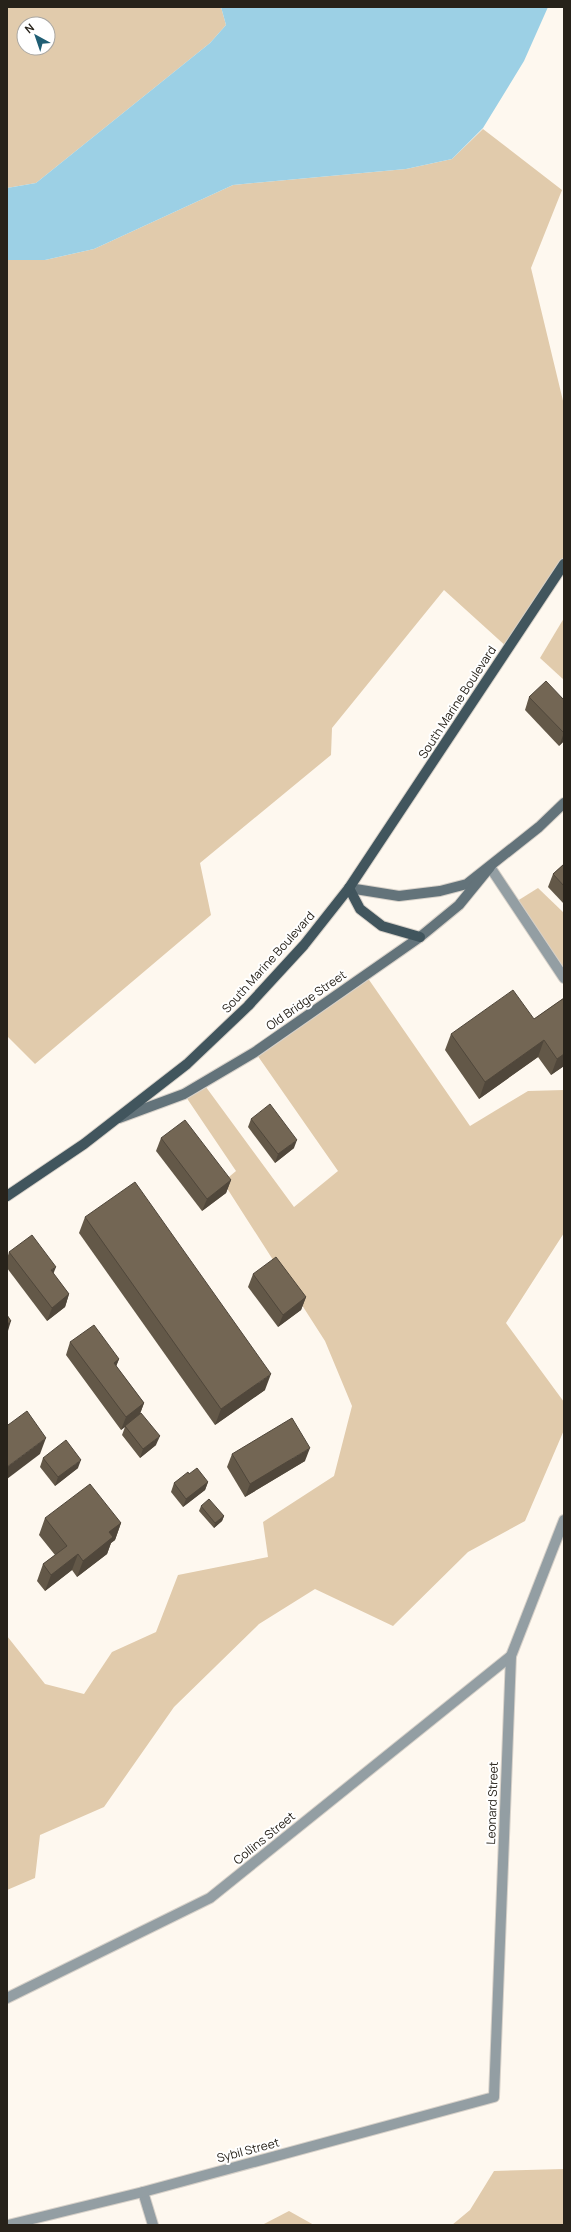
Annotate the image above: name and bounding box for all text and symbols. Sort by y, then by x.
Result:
north arrow [16,16,56,56]
text: N [21,20,37,36]
street label: South Marine Boulevard [414,642,500,762]
street label: South Marine Boulevard [218,908,318,1016]
street label: Old Bridge Street [262,966,350,1034]
street label: Leonard Street [482,1761,502,1845]
street label: Collins Street [229,1808,299,1868]
street label: Sybil Street [215,2133,281,2166]

